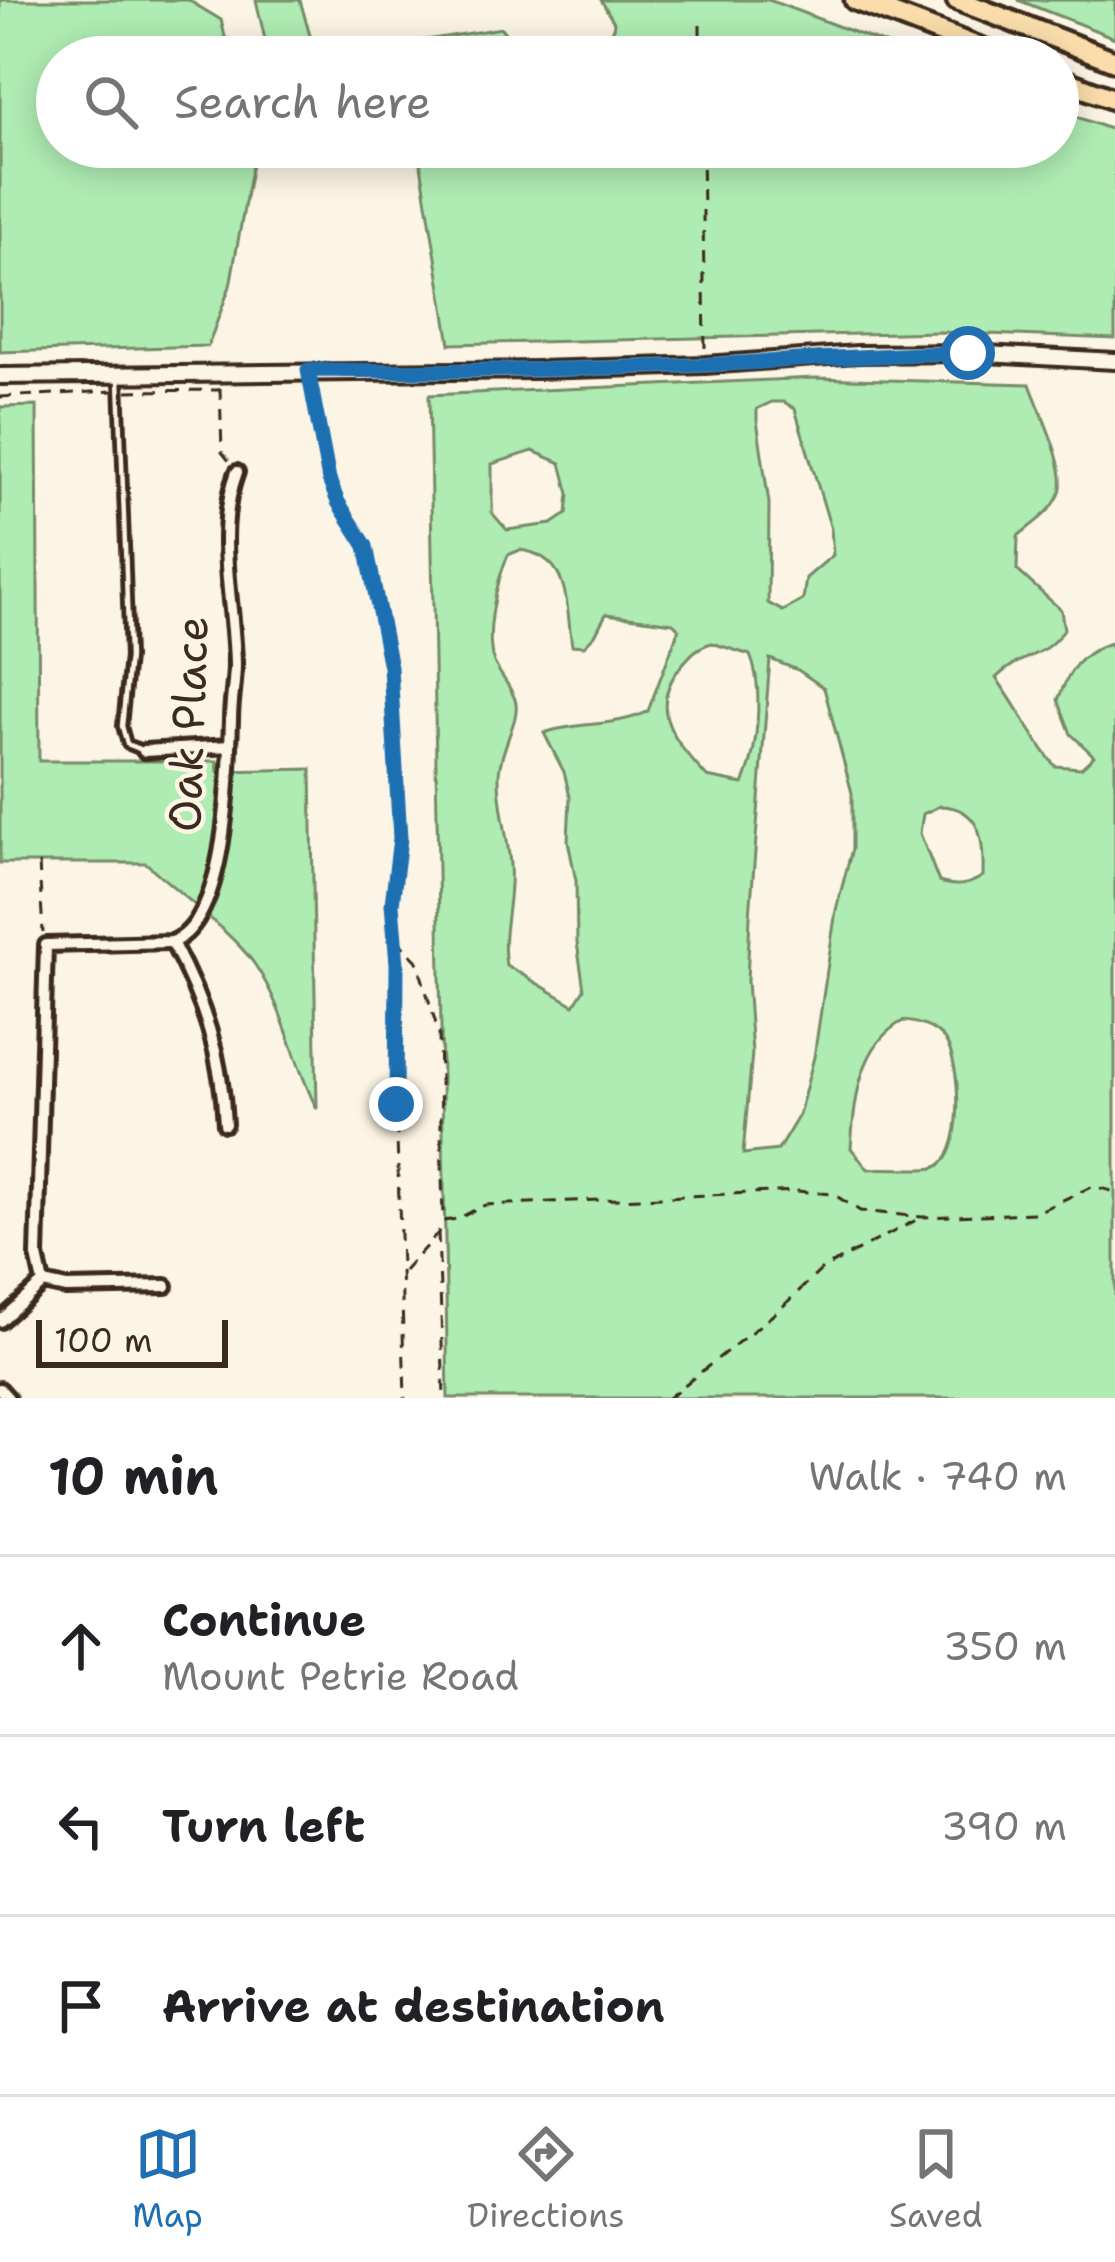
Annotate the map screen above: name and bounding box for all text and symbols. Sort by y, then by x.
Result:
search box [36,36,1079,168]
icon: search [78,69,144,135]
text: Search here [174,72,431,132]
route start [941,326,995,380]
street label: Oak Place [154,615,222,833]
route end [369,1077,423,1131]
scale bar [36,1314,228,1367]
text: 100 m [54,1318,153,1363]
text: 10 min [48,1442,218,1510]
text: Walk · 740 m [808,1450,1067,1502]
text: Continue [162,1590,366,1650]
icon: ahead [48,1613,114,1679]
text: 350 m [943,1620,1067,1672]
text: Mount Petrie Road [162,1650,519,1702]
icon: left [48,1793,114,1859]
text: Turn left [162,1796,365,1856]
text: 390 m [941,1800,1067,1852]
icon: arrive [48,1973,114,2039]
text: Arrive at destination [162,1976,665,2036]
tab: Map [132,2121,203,2238]
tab: Directions [467,2121,625,2238]
tab: Saved [889,2121,983,2238]

